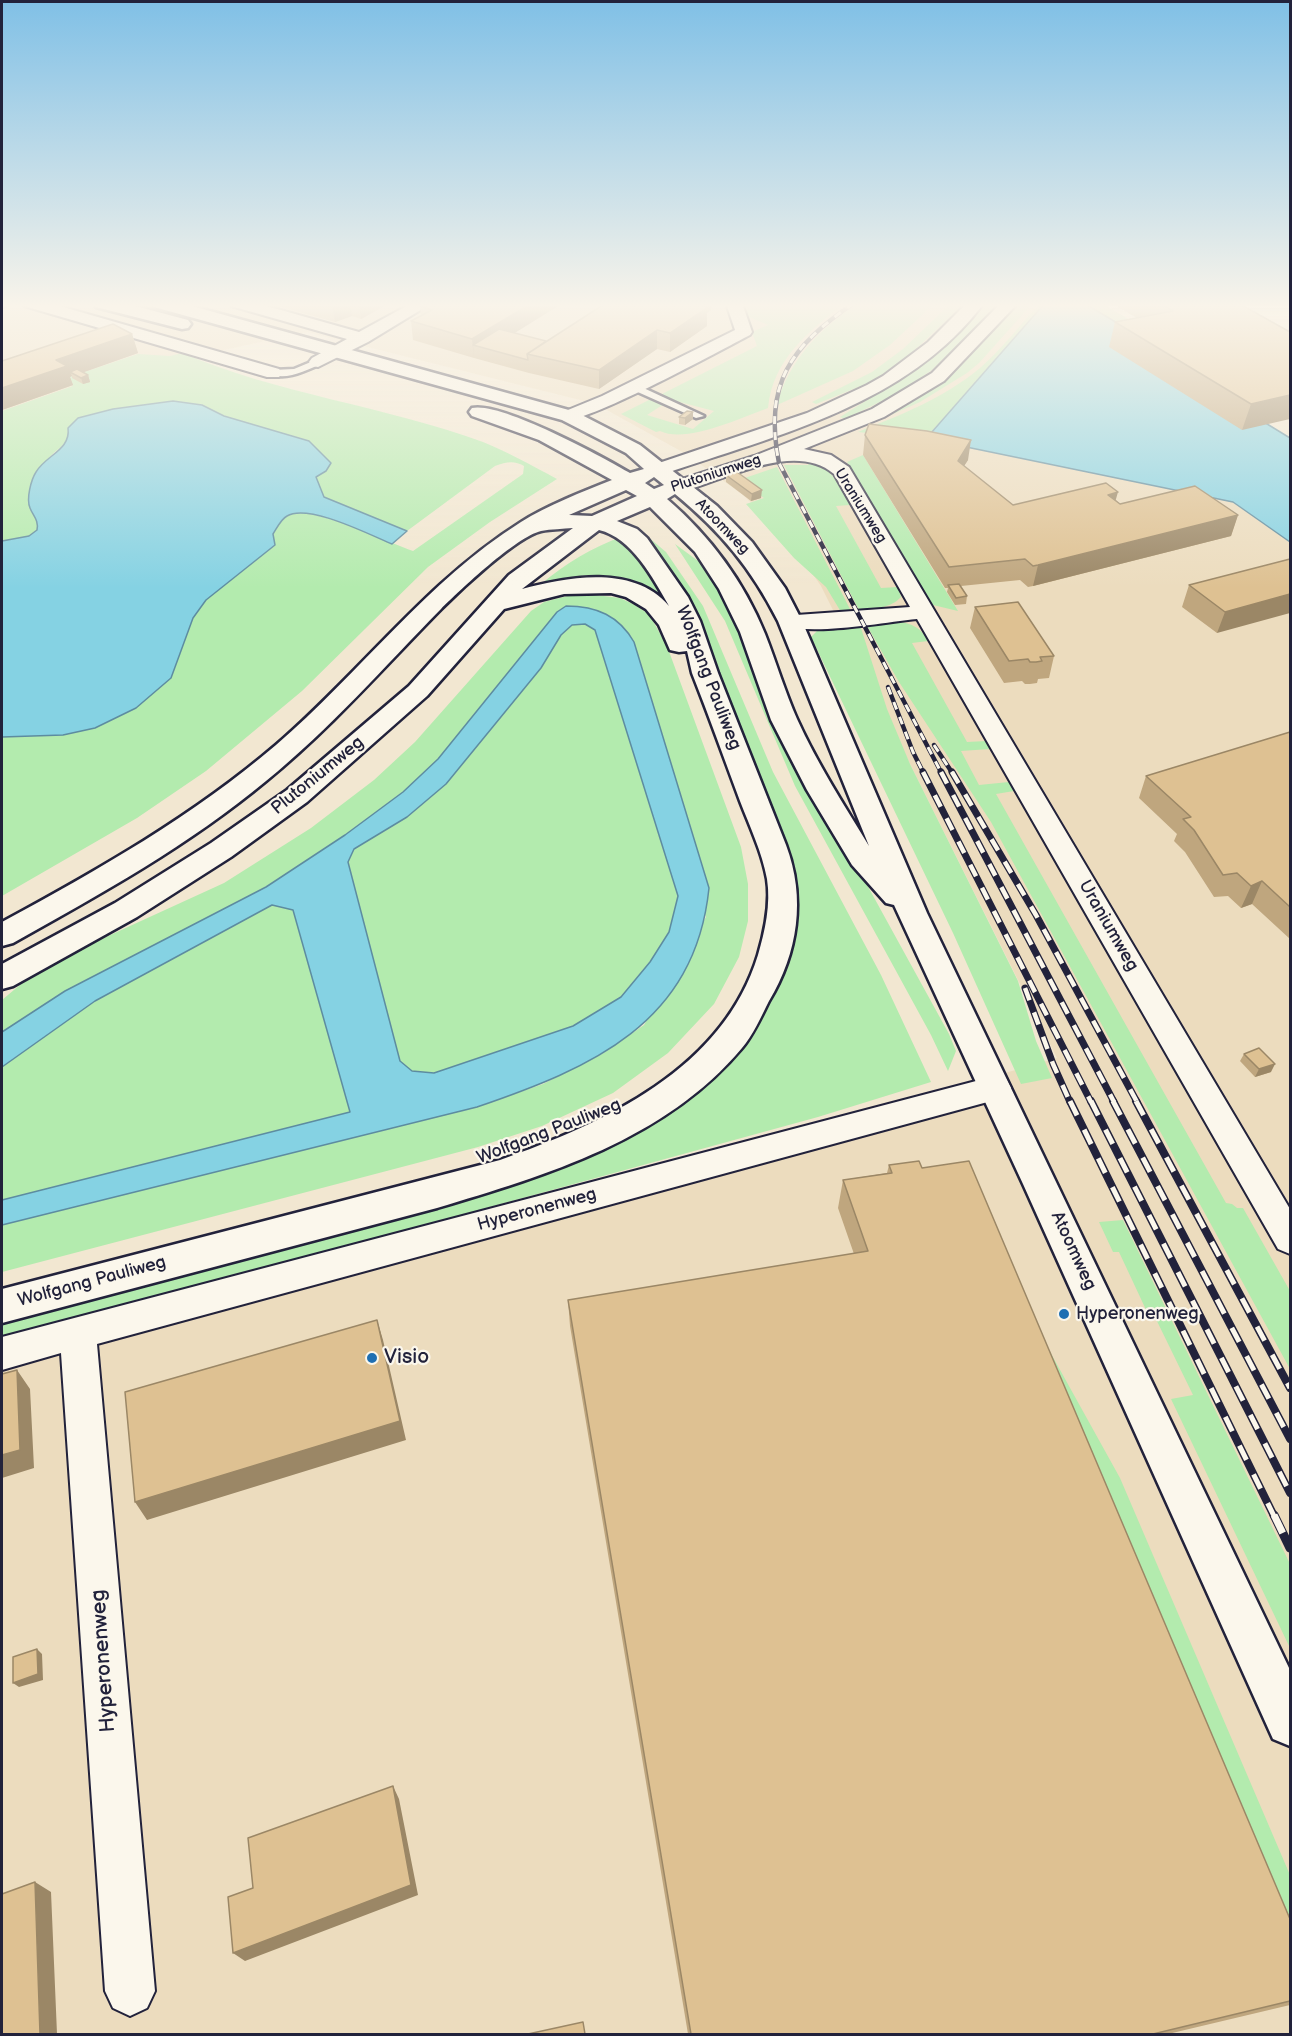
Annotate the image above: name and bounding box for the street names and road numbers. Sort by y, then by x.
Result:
street label: Plutoniumweg [669,451,763,497]
street label: Uraniumweg [830,465,890,547]
street label: Atoomweg [691,496,753,558]
street label: Wolfgang Pauliweg [671,603,745,753]
street label: Plutoniumweg [267,732,369,820]
street label: Uraniumweg [1073,877,1143,975]
street label: Wolfgang Pauliweg [474,1095,624,1169]
street label: Hyperonenweg [475,1184,599,1236]
street label: Atoomweg [1045,1208,1101,1294]
street label: Wolfgang Pauliweg [16,1252,168,1312]
street label: Hyperonenweg [86,1589,122,1733]

